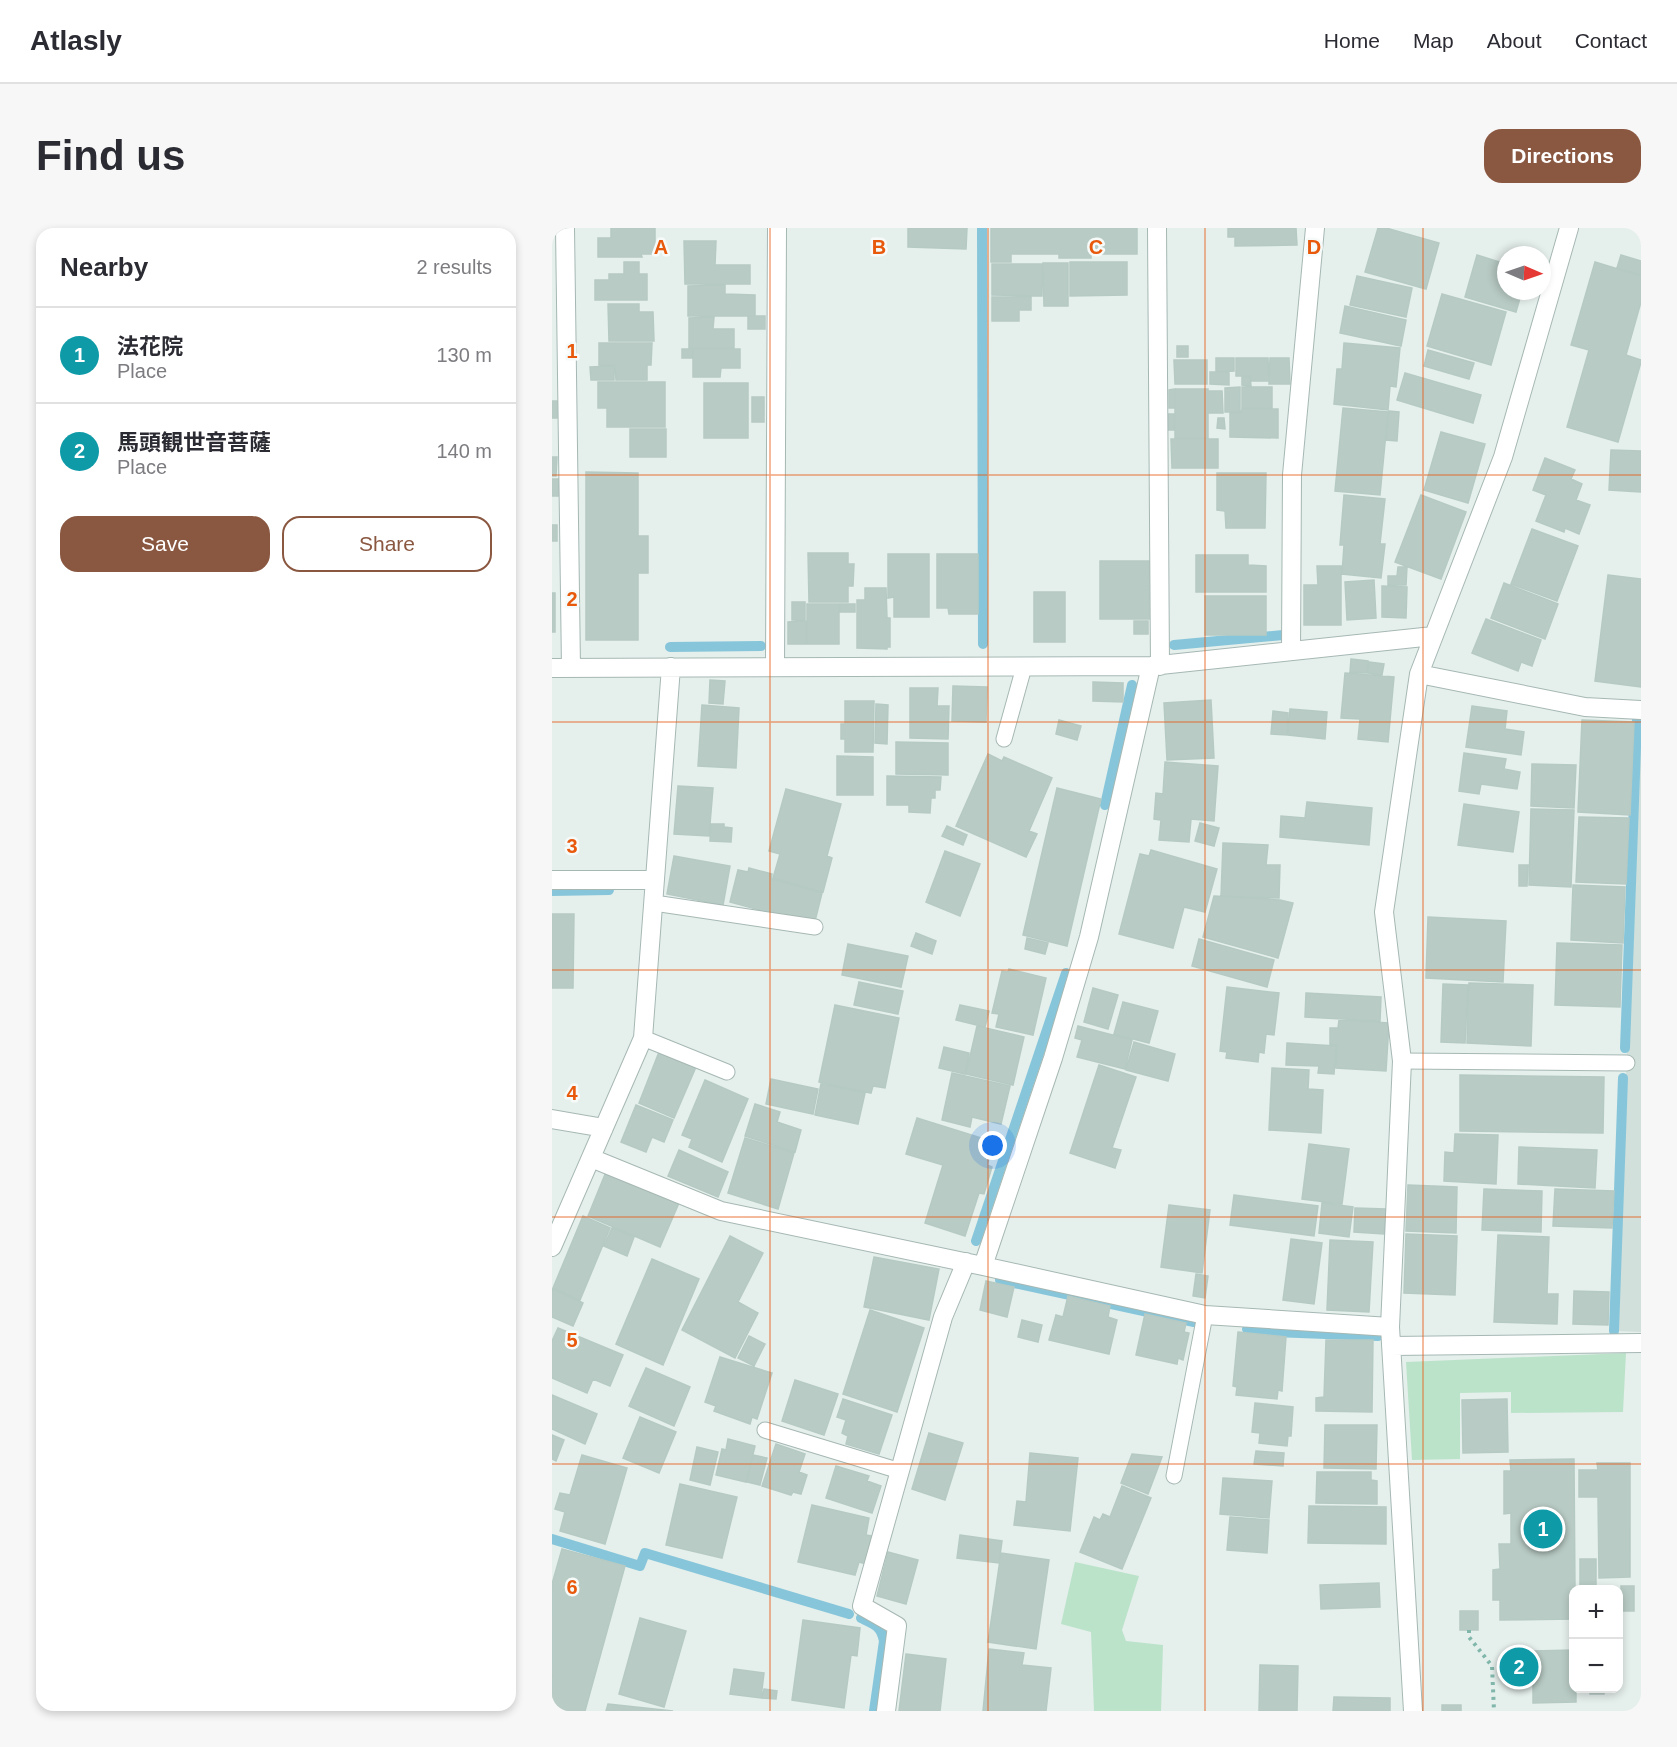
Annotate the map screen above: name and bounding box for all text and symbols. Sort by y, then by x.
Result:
text: Atlasly [30,25,122,56]
text: Home [1324,29,1380,52]
text: Map [1413,29,1454,52]
text: About [1487,29,1542,52]
text: Contact [1575,29,1647,52]
button: Directions [1484,129,1641,183]
text: Find us [36,132,185,179]
text: A [654,236,668,258]
text: B [872,236,886,258]
text: C [1089,236,1103,258]
text: D [1307,236,1321,258]
north arrow [1497,246,1551,300]
text: Nearby [60,252,148,282]
text: 2 results [416,256,492,278]
text: 法花院 [117,334,183,359]
text: 1 [566,340,578,362]
text: 1 [74,344,85,366]
text: 130 m [436,344,492,366]
text: Place [117,360,167,382]
text: 馬頭観世音菩薩 [117,430,271,455]
text: 2 [74,440,85,462]
text: 140 m [436,440,492,462]
text: Place [117,456,167,478]
button: Save [60,516,270,572]
button: Share [282,516,492,572]
text: 2 [566,588,578,610]
text: 3 [566,835,578,857]
text: 4 [566,1082,578,1104]
your location [978,1131,1007,1160]
text: 5 [566,1329,578,1351]
pin: 1 [1524,1506,1562,1552]
text: 6 [566,1576,578,1598]
map controls [1569,1585,1623,1693]
button: + [1569,1585,1623,1639]
button: − [1569,1639,1623,1693]
pin: 2 [1500,1644,1538,1690]

